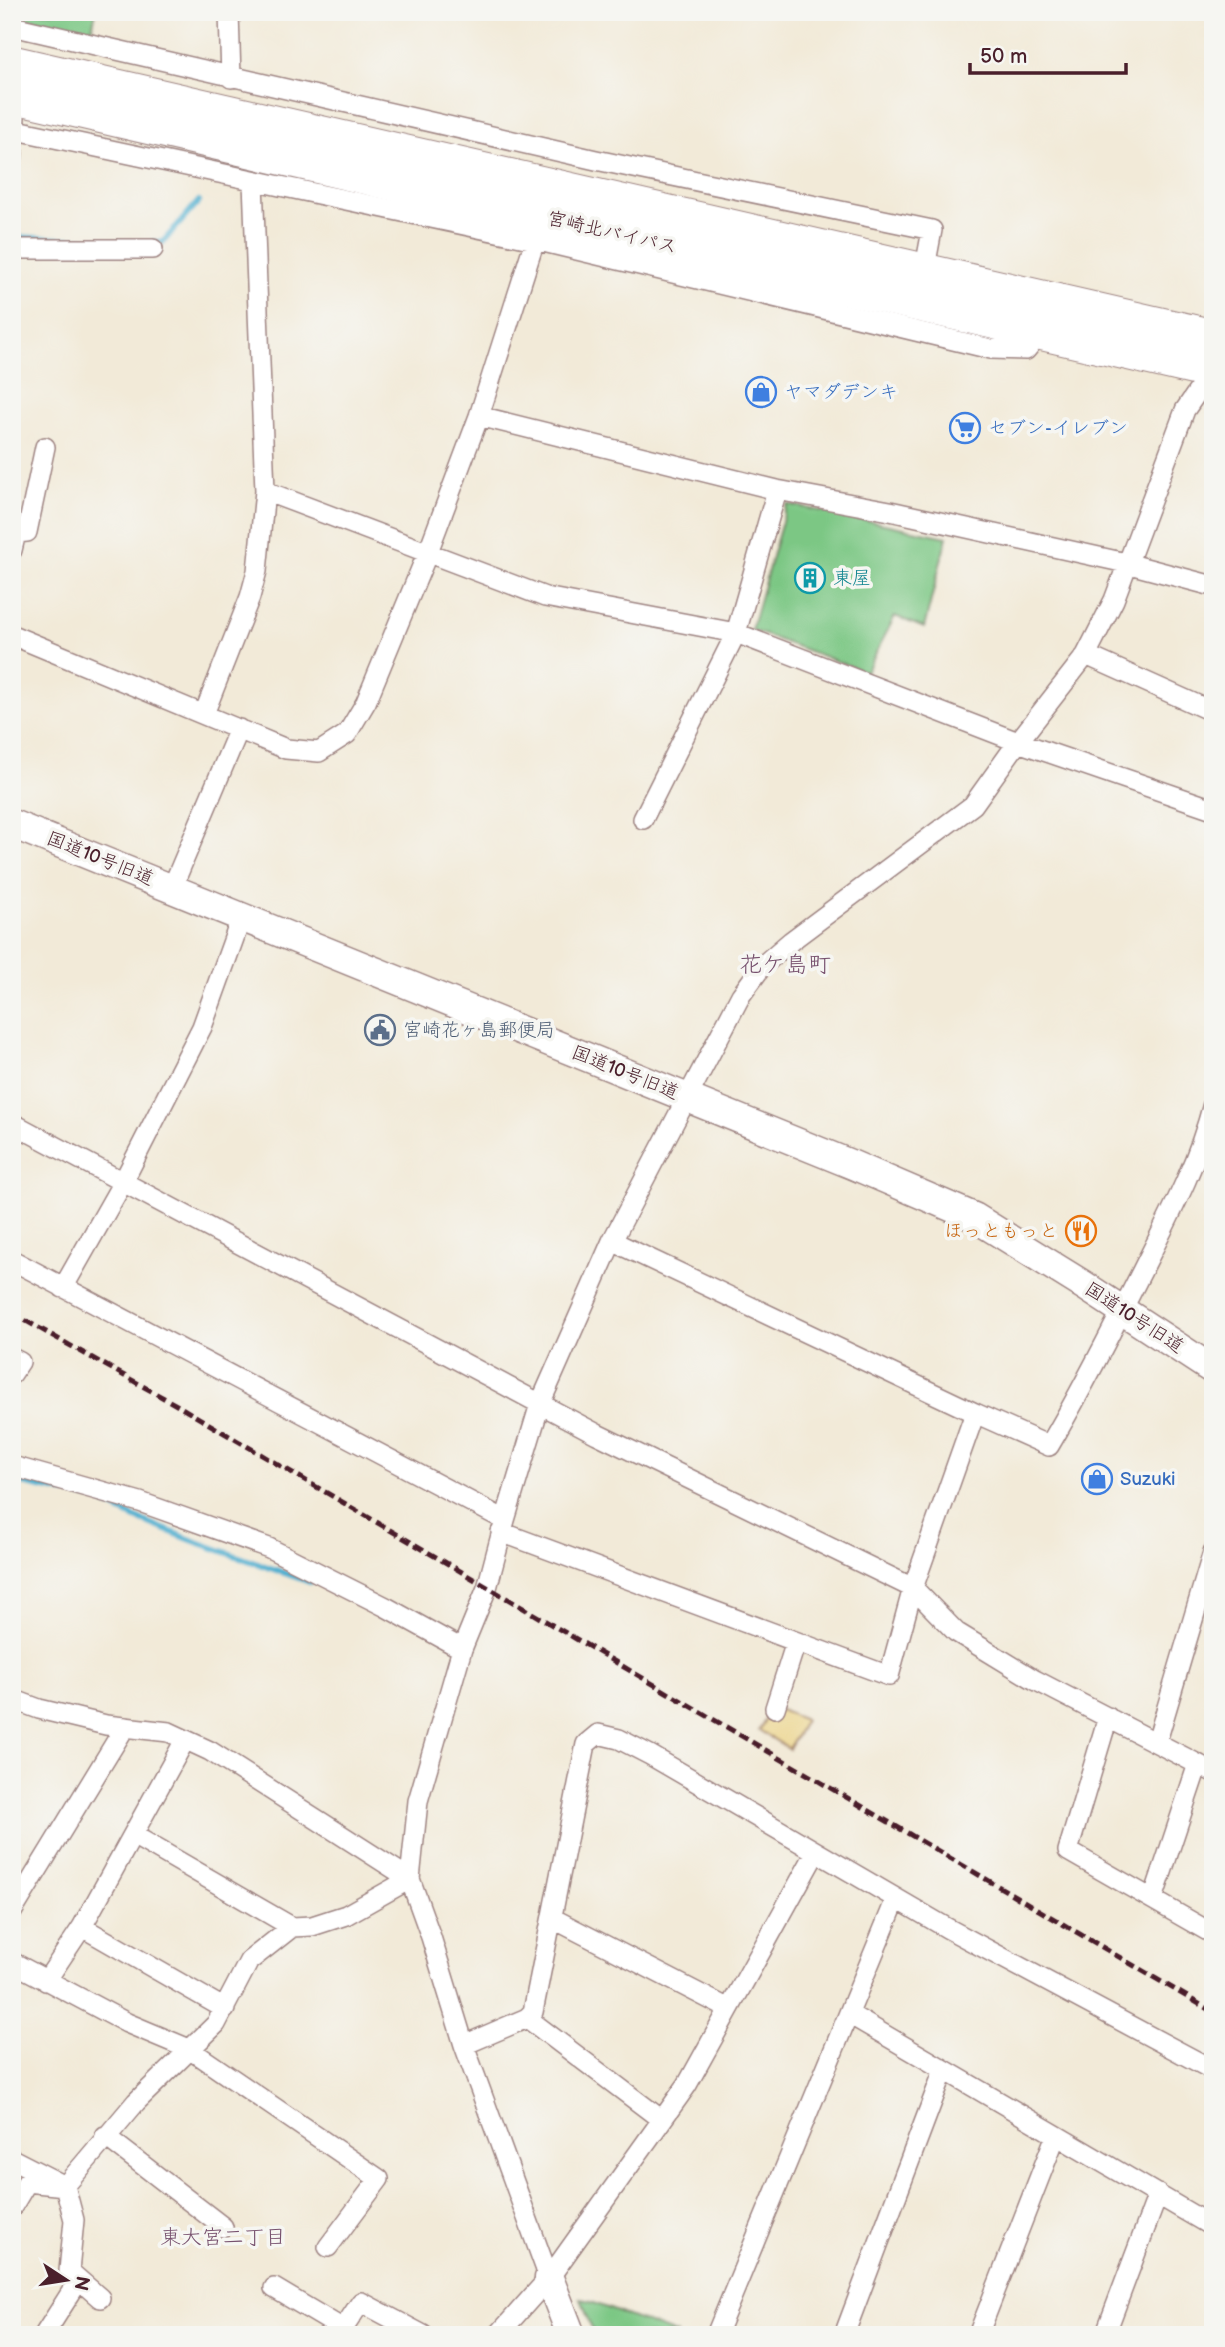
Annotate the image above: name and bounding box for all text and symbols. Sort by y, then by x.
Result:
scale bar [970,32,1125,76]
text: 50 m [980,44,1027,69]
street label: 宮崎北バイパス [545,207,679,259]
shop icon: ヤマダデンキ [744,375,778,409]
place label: ヤマダデンキ [784,381,898,404]
supermarket icon: セブン-イレブン [948,411,982,445]
place label: セブン-イレブン [988,417,1128,440]
building icon: 東屋 [793,561,827,595]
place label: 東屋 [833,567,871,590]
street label: 国道10号旧道 [43,827,157,891]
district label: 花ケ島町 [739,951,831,979]
public building icon: 宮崎花ヶ島郵便局 [363,1013,397,1047]
place label: 宮崎花ヶ島郵便局 [403,1019,555,1042]
street label: 国道10号旧道 [568,1041,682,1105]
restaurant icon: ほっともっと [1064,1214,1098,1248]
place label: ほっともっと [944,1220,1058,1243]
street label: 国道10号旧道 [1080,1277,1188,1359]
shop icon: Suzuki [1080,1462,1114,1496]
place label: Suzuki [1120,1468,1176,1491]
district label: 東大宮二丁目 [160,2225,286,2250]
north arrow [32,2246,102,2316]
text: N [68,2274,94,2293]

